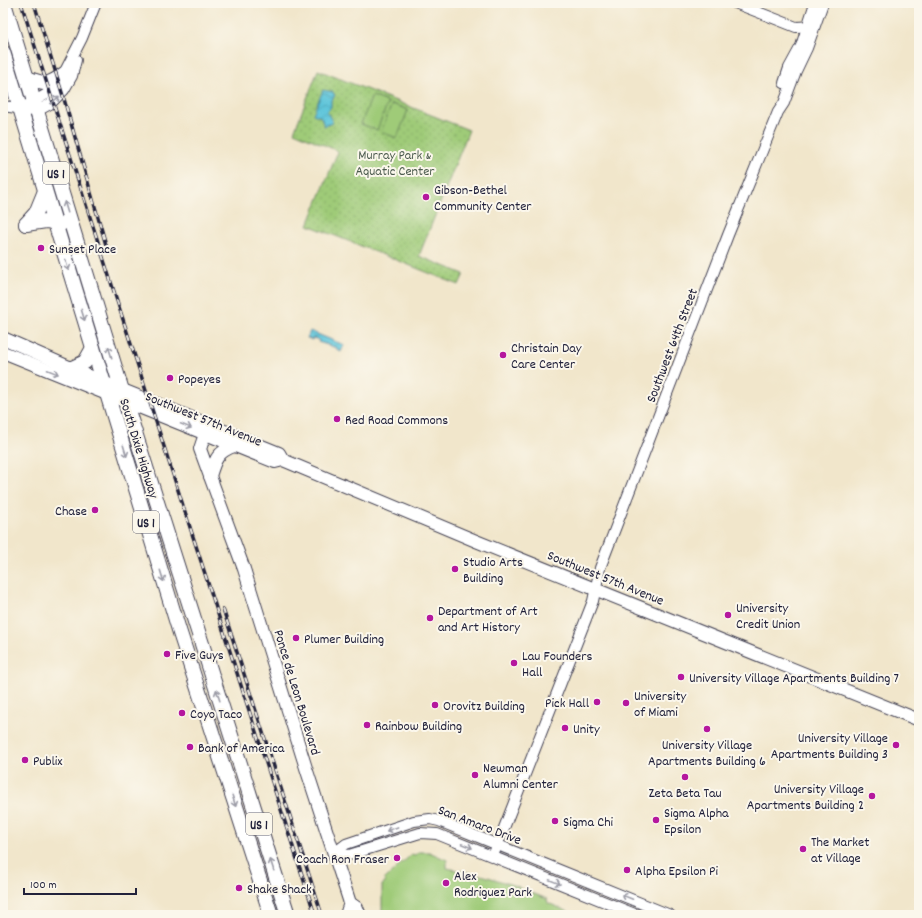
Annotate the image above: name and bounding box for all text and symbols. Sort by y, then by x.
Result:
one-way arrow [50,95,61,104]
park label: Murray Park & Aquatic Center [355,146,435,182]
road number: US 1 [43,162,69,184]
place label: Gibson-Bethel Community Center [434,181,532,217]
marker: Gibson-Bethel Community Center [421,192,431,202]
one-way arrow [62,201,69,214]
place label: Sunset Place [49,240,116,260]
marker: Sunset Place [36,243,46,253]
one-way arrow [64,259,72,271]
street label: Southwest 64th Street [642,286,704,406]
one-way arrow [80,309,87,322]
place label: Christain Day Care Center [511,339,582,375]
one-way arrow [106,346,113,359]
marker: Christain Day Care Center [498,350,508,360]
one-way arrow [46,369,58,377]
place label: Popeyes [178,370,221,390]
marker: Popeyes [165,373,175,383]
street label: Southwest 57th Avenue [142,387,265,452]
street label: South Dixie Highway [113,396,163,501]
place label: Red Road Commons [345,411,448,431]
marker: Red Road Commons [332,414,342,424]
one-way arrow [179,423,191,431]
one-way arrow [122,445,129,458]
place label: Chase [55,502,87,522]
marker: Chase [90,505,100,515]
road number: US 1 [133,511,159,533]
street label: Southwest 57th Avenue [544,546,667,611]
place label: Studio Arts Building [463,553,523,589]
marker: Studio Arts Building [450,564,460,574]
one-way arrow [159,569,166,582]
place label: University Credit Union [736,599,800,635]
place label: Department of Art and Art History [438,602,538,638]
marker: University Credit Union [723,610,733,620]
marker: Department of Art and Art History [425,613,435,623]
street label: Ponce de Leon Boulevard [267,627,325,758]
place label: Plumer Building [304,630,384,650]
marker: Plumer Building [291,633,301,643]
place label: Five Guys [175,646,224,666]
place label: Lau Founders Hall [522,647,592,683]
marker: Five Guys [162,649,172,659]
marker: Lau Founders Hall [509,658,519,668]
place label: University Village Apartments Building 7 [689,669,899,689]
marker: University Village Apartments Building 7 [676,672,686,682]
place label: University of Miami [634,687,687,723]
one-way arrow [213,690,221,702]
place label: Pick Hall [545,694,590,714]
place label: Orovitz Building [443,697,525,717]
marker: Pick Hall [592,697,602,707]
marker: University of Miami [621,698,631,708]
marker: Orovitz Building [430,700,440,710]
place label: Coyo Taco [190,705,242,725]
marker: Coyo Taco [177,708,187,718]
place label: Rainbow Building [375,717,462,737]
marker: Rainbow Building [362,720,372,730]
place label: Unity [573,720,600,740]
marker: Unity [560,723,570,733]
marker: University Village Apartments Building 6 [702,724,712,734]
place label: University Village Apartments Building 3 [771,729,888,765]
place label: University Village Apartments Building 6 [648,736,766,772]
place label: Bank of America [198,739,285,759]
marker: University Village Apartments Building 3 [891,740,901,750]
marker: Bank of America [185,742,195,752]
place label: Publix [33,752,63,772]
marker: Publix [20,755,30,765]
place label: Newman Alumni Center [483,759,559,795]
marker: Newman Alumni Center [470,770,480,780]
marker: Zeta Beta Tau [680,772,690,782]
place label: University Village Apartments Building 2 [747,780,864,816]
place label: Zeta Beta Tau [648,784,722,804]
marker: University Village Apartments Building 2 [867,791,877,801]
one-way arrow [231,794,238,807]
street label: San Amaro Drive [435,801,524,851]
place label: Sigma Alpha Epsilon [664,804,729,840]
road number: US 1 [246,813,272,835]
place label: Sigma Chi [563,813,614,833]
marker: Sigma Alpha Epsilon [651,815,661,825]
marker: Sigma Chi [550,816,560,826]
one-way arrow [387,825,399,833]
place label: The Market at Village [811,833,869,869]
one-way arrow [461,843,473,850]
marker: The Market at Village [798,844,808,854]
place label: Coach Ron Fraser [296,850,390,870]
marker: Coach Ron Fraser [392,853,402,863]
one-way arrow [268,858,275,871]
place label: Alpha Epsilon Pi [635,862,718,882]
marker: Alpha Epsilon Pi [622,865,632,875]
place label: Alex Rodriguez Park [454,867,532,903]
scale bar [24,870,136,896]
text: 100 m [30,877,57,894]
marker: Alex Rodriguez Park [441,878,451,888]
one-way arrow [548,878,560,886]
place label: Shake Shack [247,880,312,900]
marker: Shake Shack [234,883,244,893]
one-way arrow [621,893,633,901]

